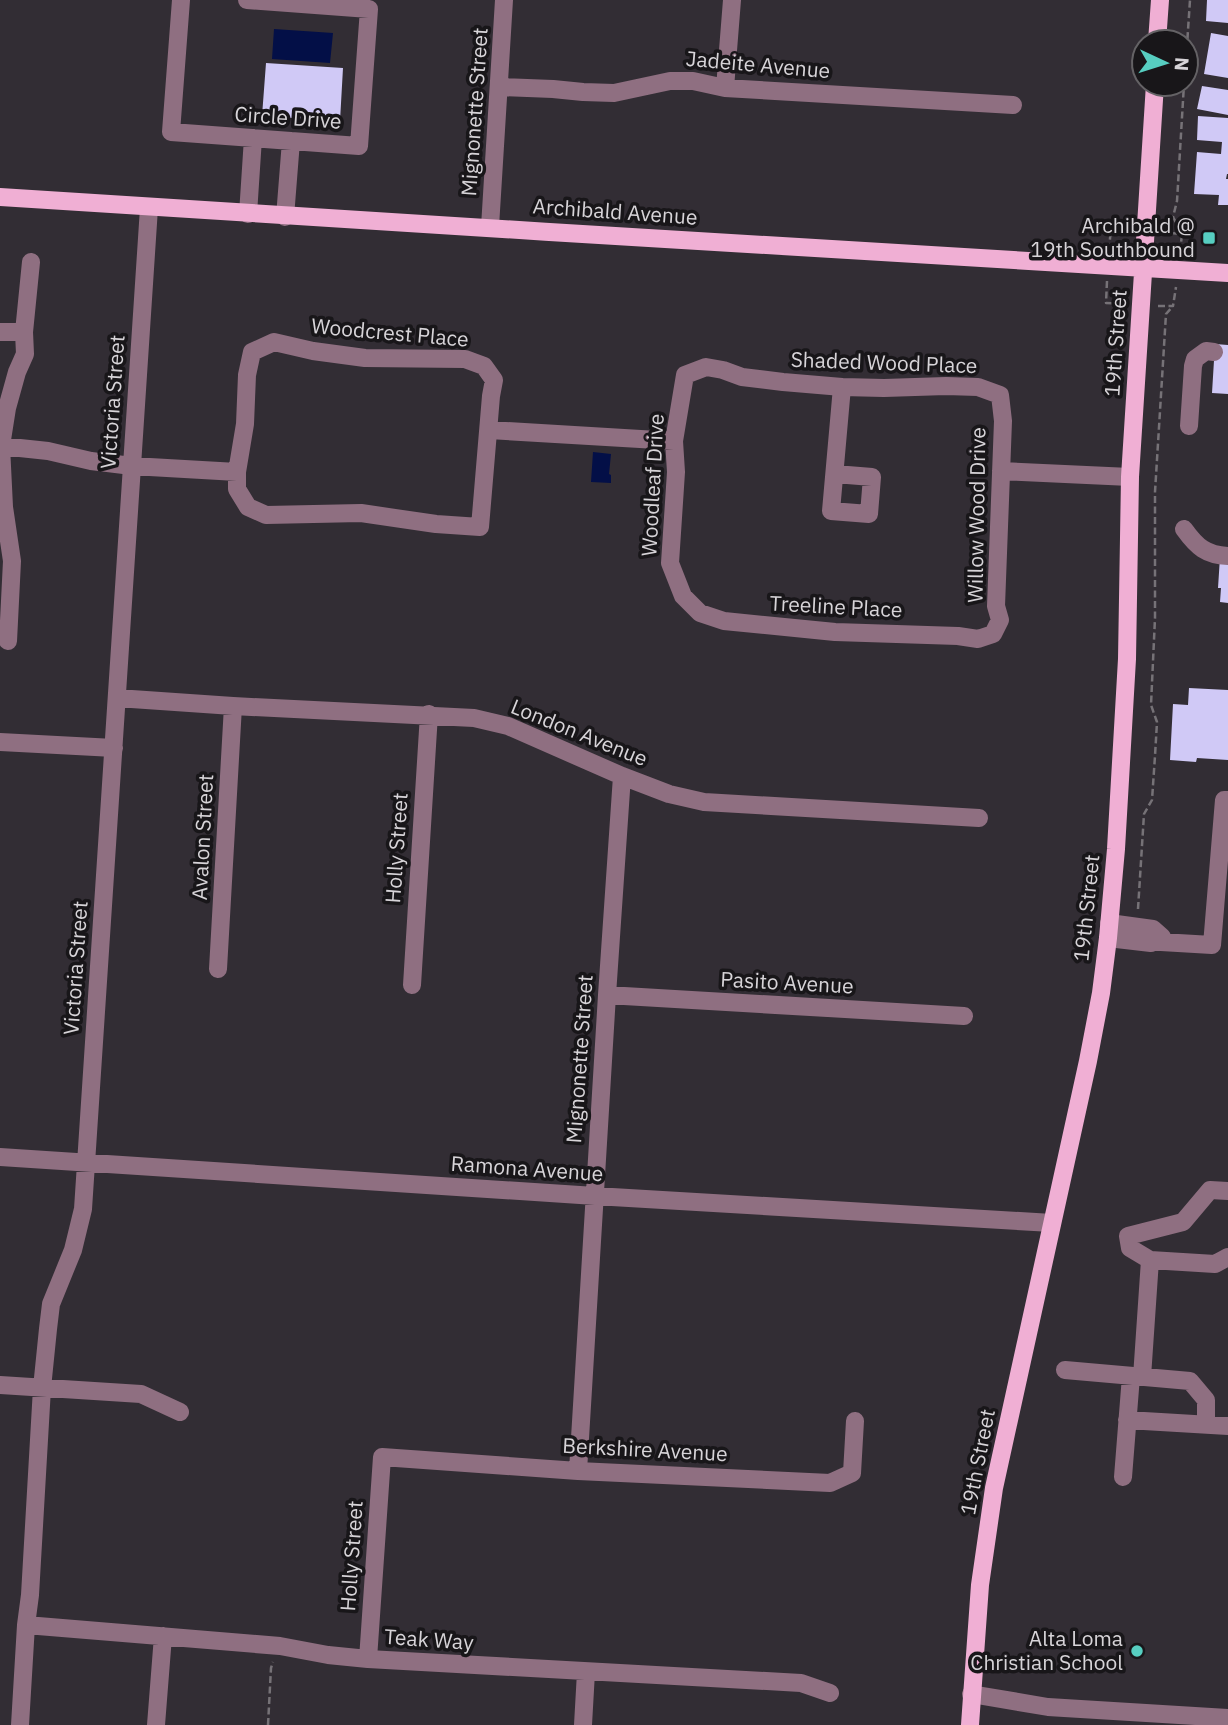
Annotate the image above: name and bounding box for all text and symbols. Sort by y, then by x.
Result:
street label: Mignonette Street [454,27,494,197]
north arrow [1130,28,1200,98]
street label: Jadeite Avenue [685,44,831,84]
text: N [1170,56,1194,72]
street label: Circle Drive [234,99,343,135]
street label: Archibald Avenue [532,191,698,231]
place label: Archibald @ 19th Southbound [1030,211,1195,263]
marker: Archibald @ 19th Southbound [1201,230,1217,246]
street label: 19th Street [1097,289,1133,397]
street label: Woodcrest Place [310,311,470,353]
street label: Victoria Street [93,334,131,470]
street label: Shaded Wood Place [790,345,978,379]
street label: Woodleaf Drive [634,413,670,557]
street label: Willow Wood Drive [960,427,992,603]
street label: Treeline Place [769,589,903,623]
street label: London Avenue [507,692,652,772]
street label: Avalon Street [185,773,219,901]
street label: Holly Street [378,792,414,904]
street label: 19th Street [1066,853,1106,963]
street label: Victoria Street [56,900,94,1036]
street label: Pasito Avenue [720,965,854,999]
street label: Mignonette Street [559,974,599,1144]
street label: Ramona Avenue [450,1149,604,1187]
street label: 19th Street [953,1407,1001,1517]
street label: Berkshire Avenue [562,1431,728,1467]
street label: Holly Street [333,1500,369,1612]
street label: Teak Way [383,1622,475,1656]
place label: Alta Loma Christian School [970,1624,1123,1676]
marker: Alta Loma Christian School [1129,1643,1145,1659]

